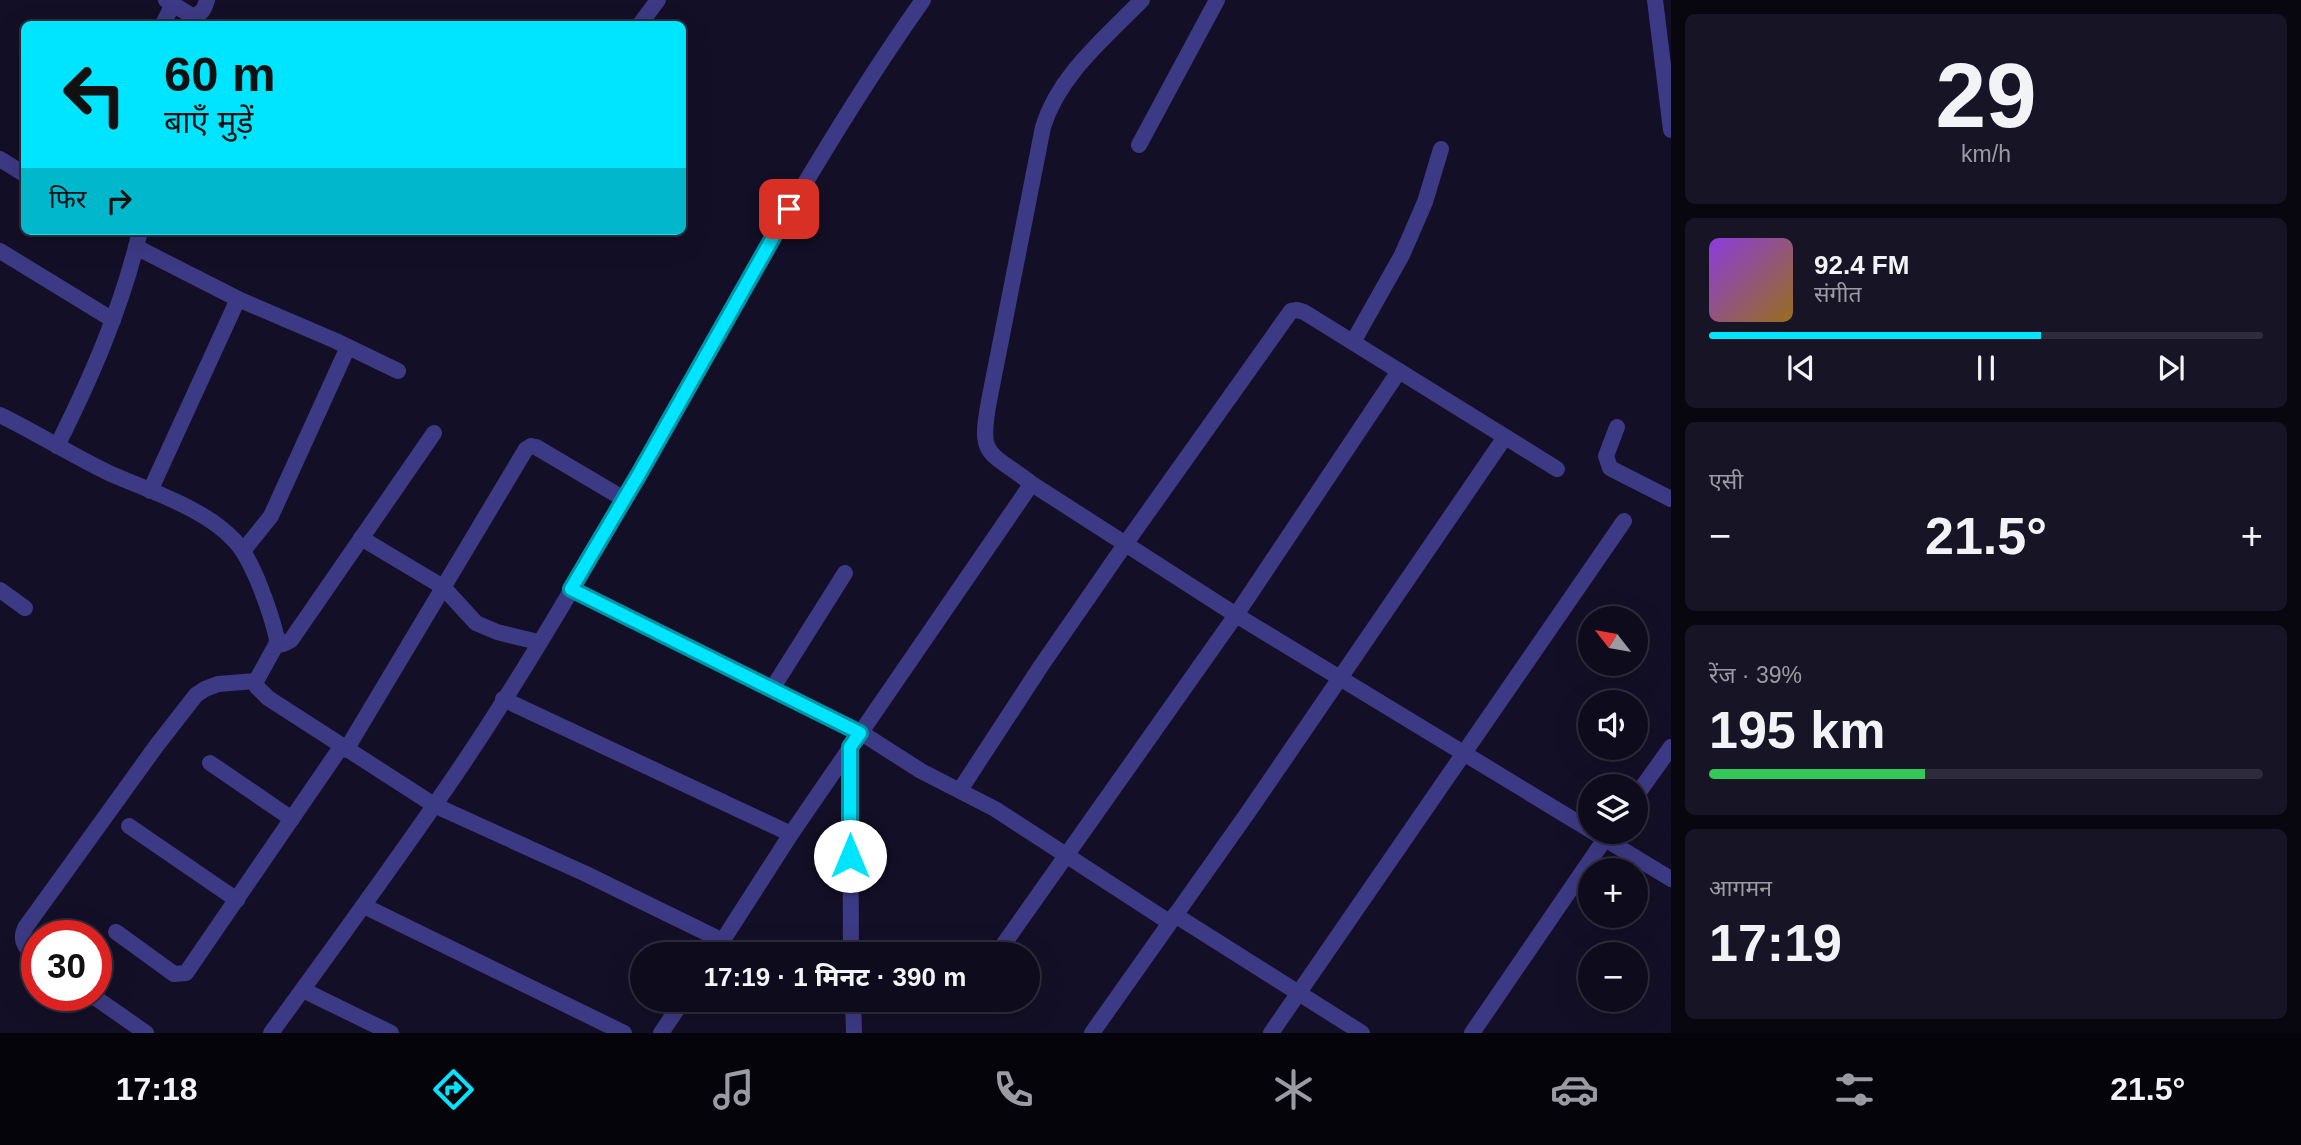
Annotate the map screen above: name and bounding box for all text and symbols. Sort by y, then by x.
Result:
text: 29 [1935,45,2037,146]
text: 60 m [164,47,276,101]
icon: left [49,49,140,140]
text: बाएँ मुड़ें [164,104,253,140]
text: km/h [1961,141,2011,167]
pin [759,179,819,239]
icon: right [100,182,138,220]
text: फिर [49,184,86,214]
icon: arrive [770,190,808,228]
text: 92.4 FM [1814,250,1909,280]
text: संगीत [1814,281,1862,307]
icon: previous [1782,349,1820,387]
icon: pause [1967,349,2005,387]
icon: next [2152,349,2190,387]
text: एसी [1709,468,1743,494]
text: 21.5° [1925,507,2047,565]
text: − [1709,515,1731,557]
text: + [2241,515,2263,557]
north arrow [1578,606,1648,676]
map controls [1578,606,1648,1012]
text: रेंज · 39% [1709,662,1802,688]
button: sound [1578,690,1648,760]
text: 195 km [1709,701,1885,759]
button: layers [1578,774,1648,844]
position arrow [813,819,887,893]
button: + [1578,858,1648,928]
text: आगमन [1709,875,1772,901]
text: 17:19 [1709,914,1842,972]
speed limit sign: 30 [21,920,112,1011]
button: − [1578,942,1648,1012]
text: 17:19 · 1 मिनट · 390 m [704,962,966,992]
icon: directions [429,1065,478,1114]
icon: music [709,1065,758,1114]
icon: phone [989,1065,1038,1114]
icon: climate [1269,1065,1318,1114]
icon: car [1550,1065,1599,1114]
icon: filters [1830,1065,1879,1114]
text: 17:18 [116,1071,197,1107]
text: 21.5° [2110,1071,2185,1107]

